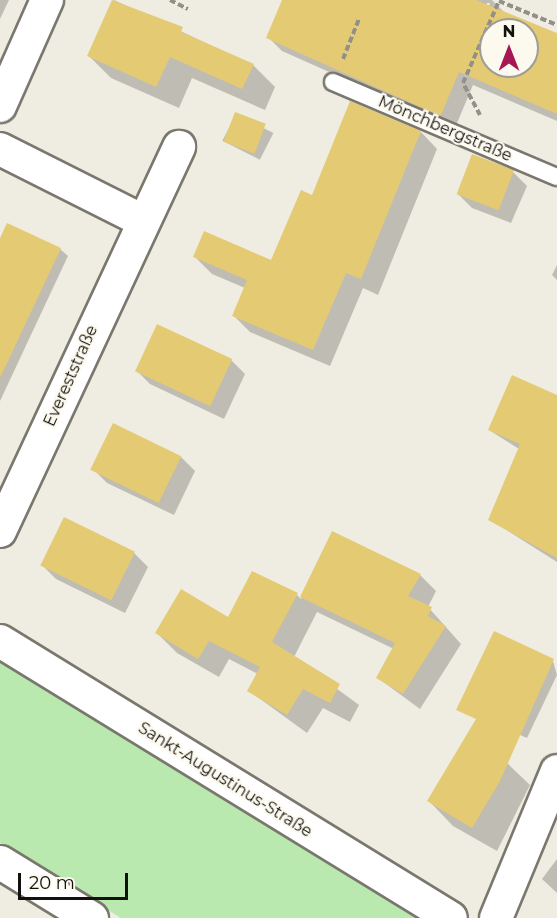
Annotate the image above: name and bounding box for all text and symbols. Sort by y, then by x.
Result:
north arrow [479,18,539,78]
text: N [503,22,515,41]
street label: Mönchbergstraße [375,92,515,166]
street label: Evereststraße [40,322,102,430]
street label: Sankt-Augustinus-Straße [135,719,315,841]
scale bar [21,861,130,899]
text: 20 m [29,872,75,894]

